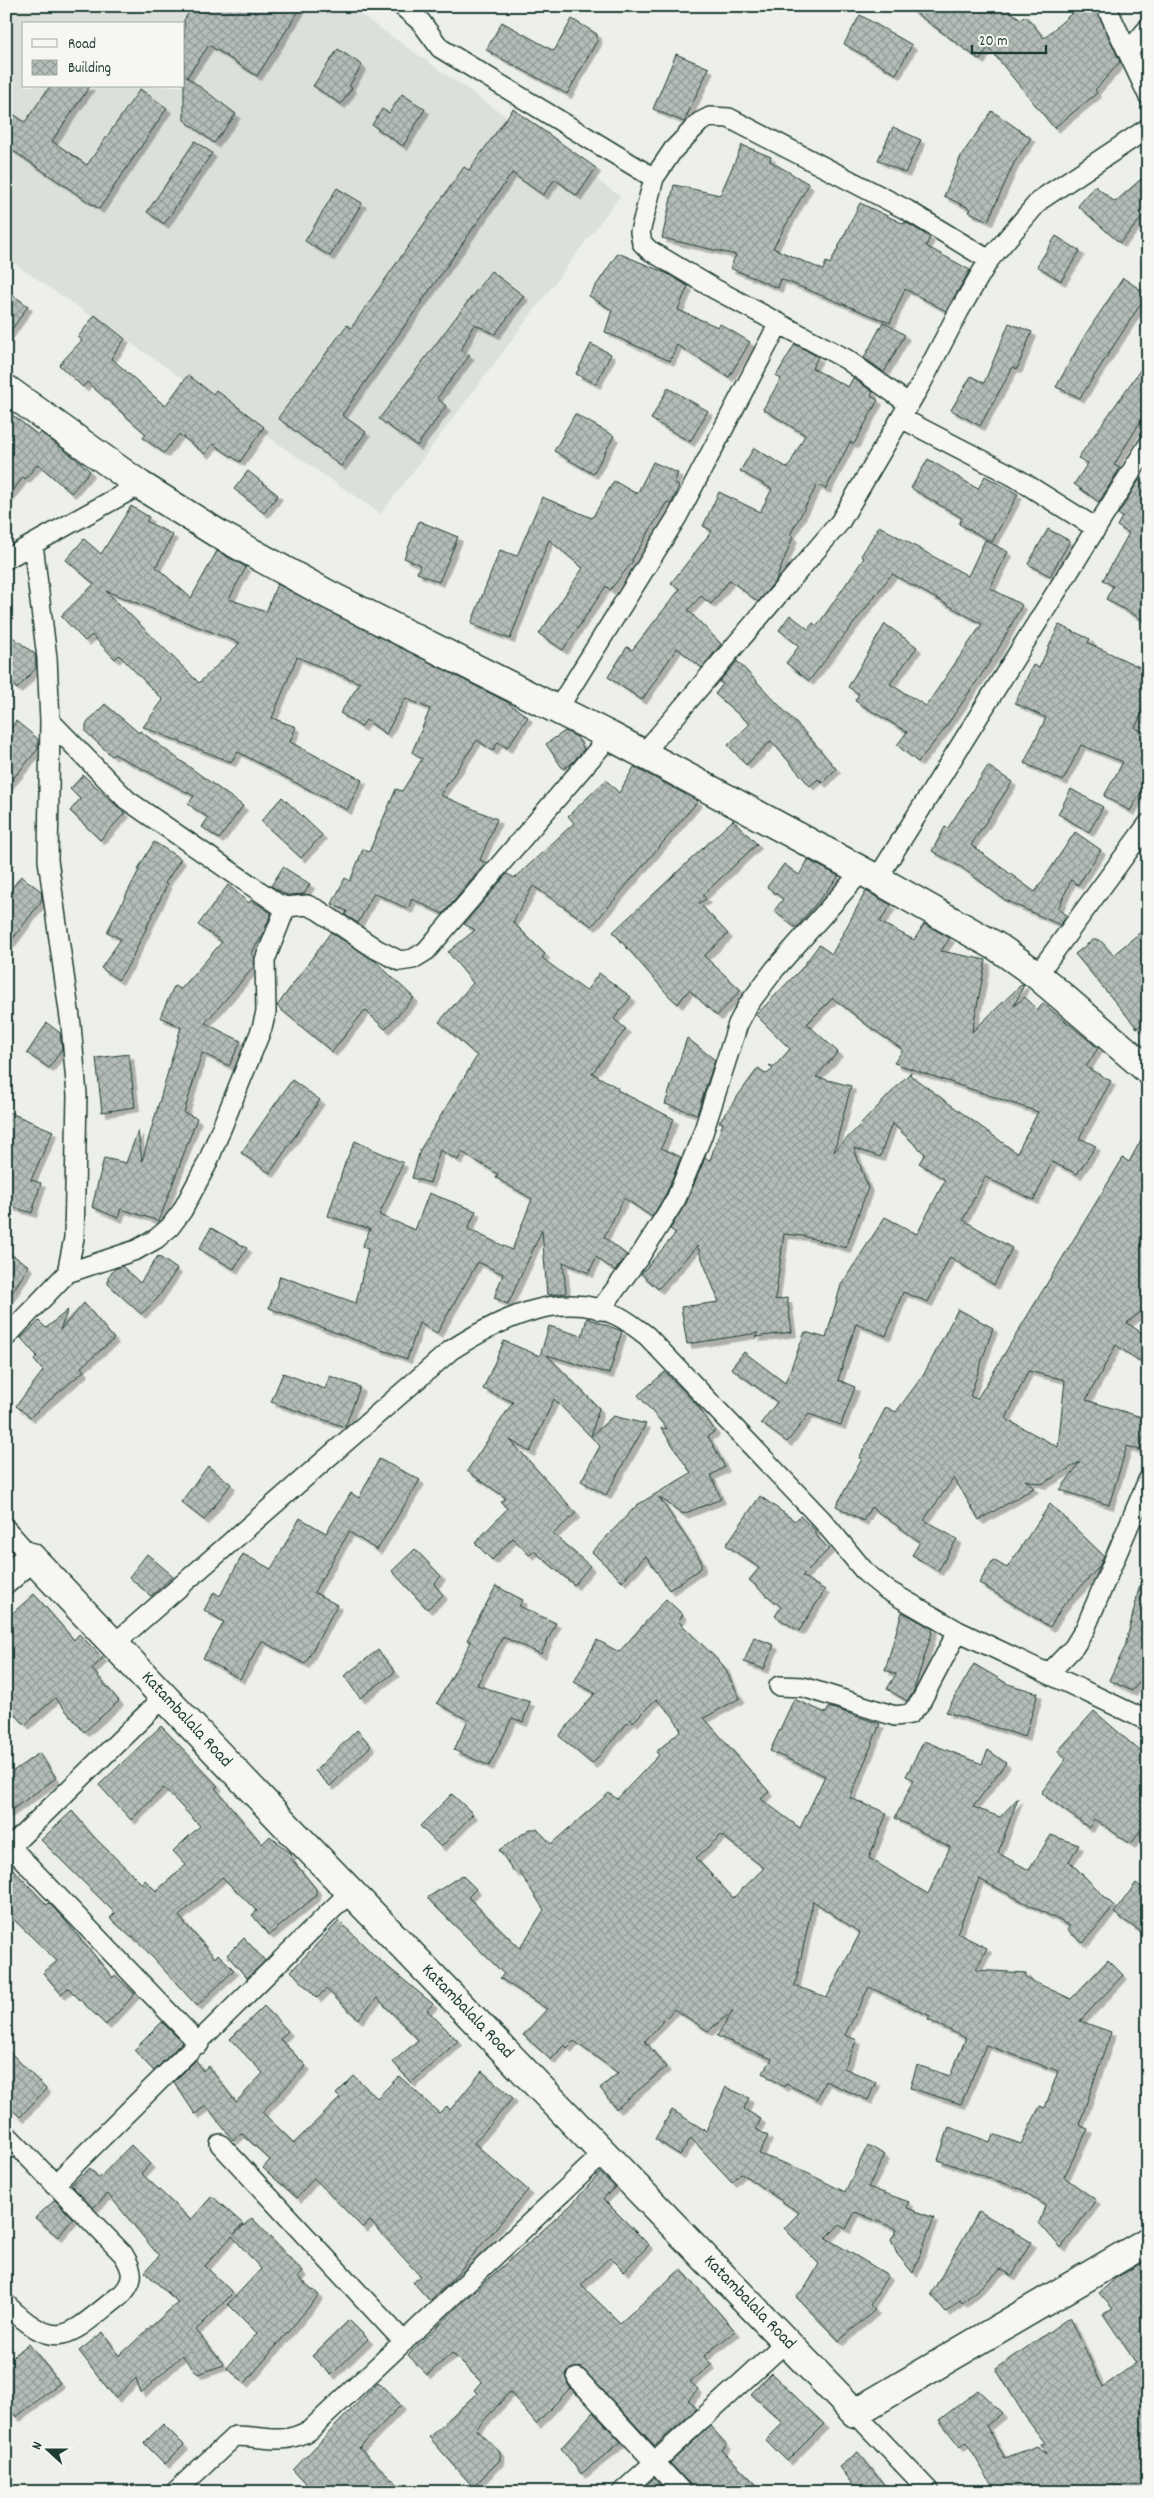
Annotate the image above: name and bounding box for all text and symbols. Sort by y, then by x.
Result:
legend [22,22,185,88]
scale bar [972,22,1045,54]
text: 20 m [979,31,1007,53]
text: Road [68,34,96,56]
text: Building [68,58,111,80]
street label: Katambalala Road [135,1666,237,1774]
street label: Katambalala Road [415,1959,519,2065]
street label: Katambalala Road [697,2250,801,2356]
north arrow [22,2426,72,2476]
text: N [27,2439,48,2453]

